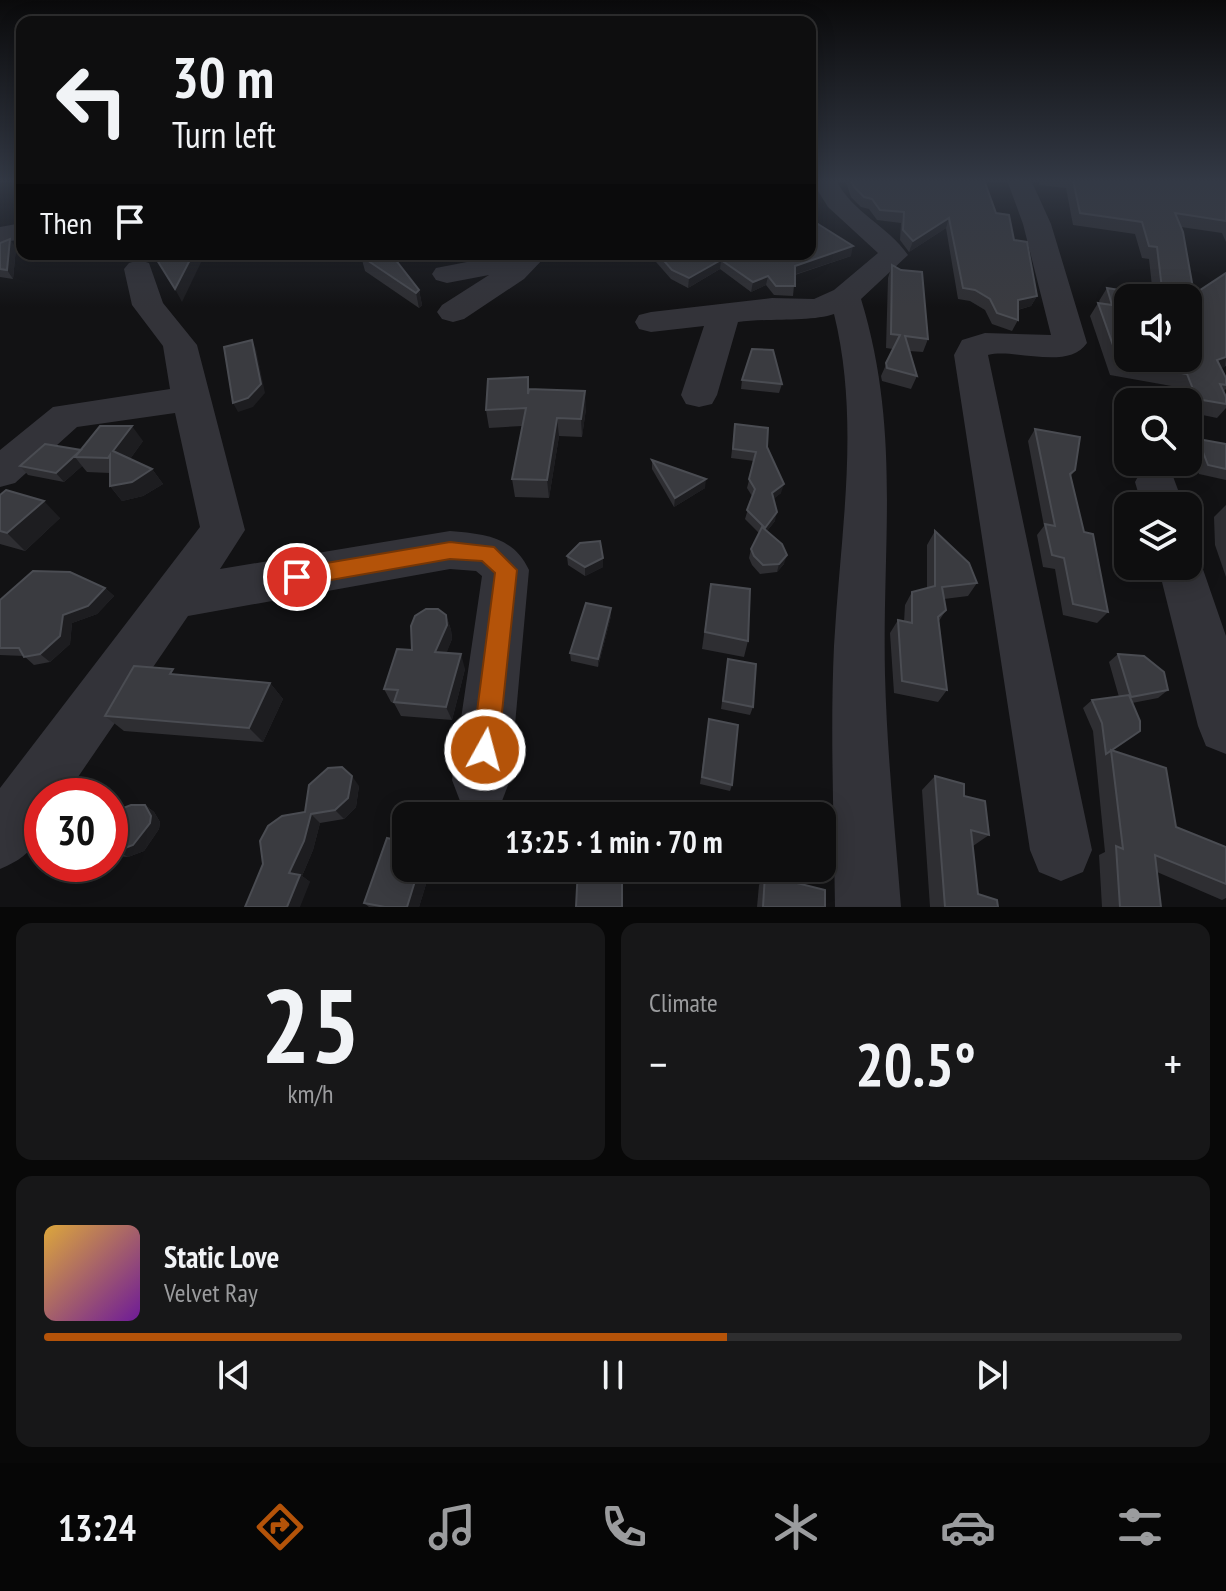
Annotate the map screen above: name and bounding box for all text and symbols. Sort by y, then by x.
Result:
text: 30 m [172,41,274,113]
icon: left [40,48,144,152]
text: Turn left [172,111,276,158]
icon: arrive [108,200,152,244]
text: Then [40,203,92,242]
map controls [1114,284,1202,580]
button: sound [1114,284,1202,372]
button: search [1114,388,1202,476]
button: layers [1114,492,1202,580]
pin [263,543,331,611]
icon: arrive [275,555,319,599]
position arrow [443,708,527,792]
speed limit sign: 30 [24,778,128,882]
text: 13:25 · 1 min · 70 m [505,822,723,861]
text: 25 [261,957,360,1092]
text: Climate [649,986,718,1019]
text: 20.5° [855,1025,976,1103]
text: − [649,1035,667,1092]
text: + [1164,1035,1182,1092]
text: km/h [287,1077,334,1110]
text: Static Love [164,1237,279,1276]
text: Velvet Ray [164,1276,258,1309]
icon: previous [212,1353,256,1397]
icon: pause [591,1353,635,1397]
icon: next [970,1353,1014,1397]
icon: directions [252,1499,308,1555]
icon: music [424,1499,480,1555]
icon: phone [596,1499,652,1555]
icon: climate [768,1499,824,1555]
icon: car [940,1499,996,1555]
icon: filters [1112,1499,1168,1555]
text: 13:24 [58,1504,136,1551]

